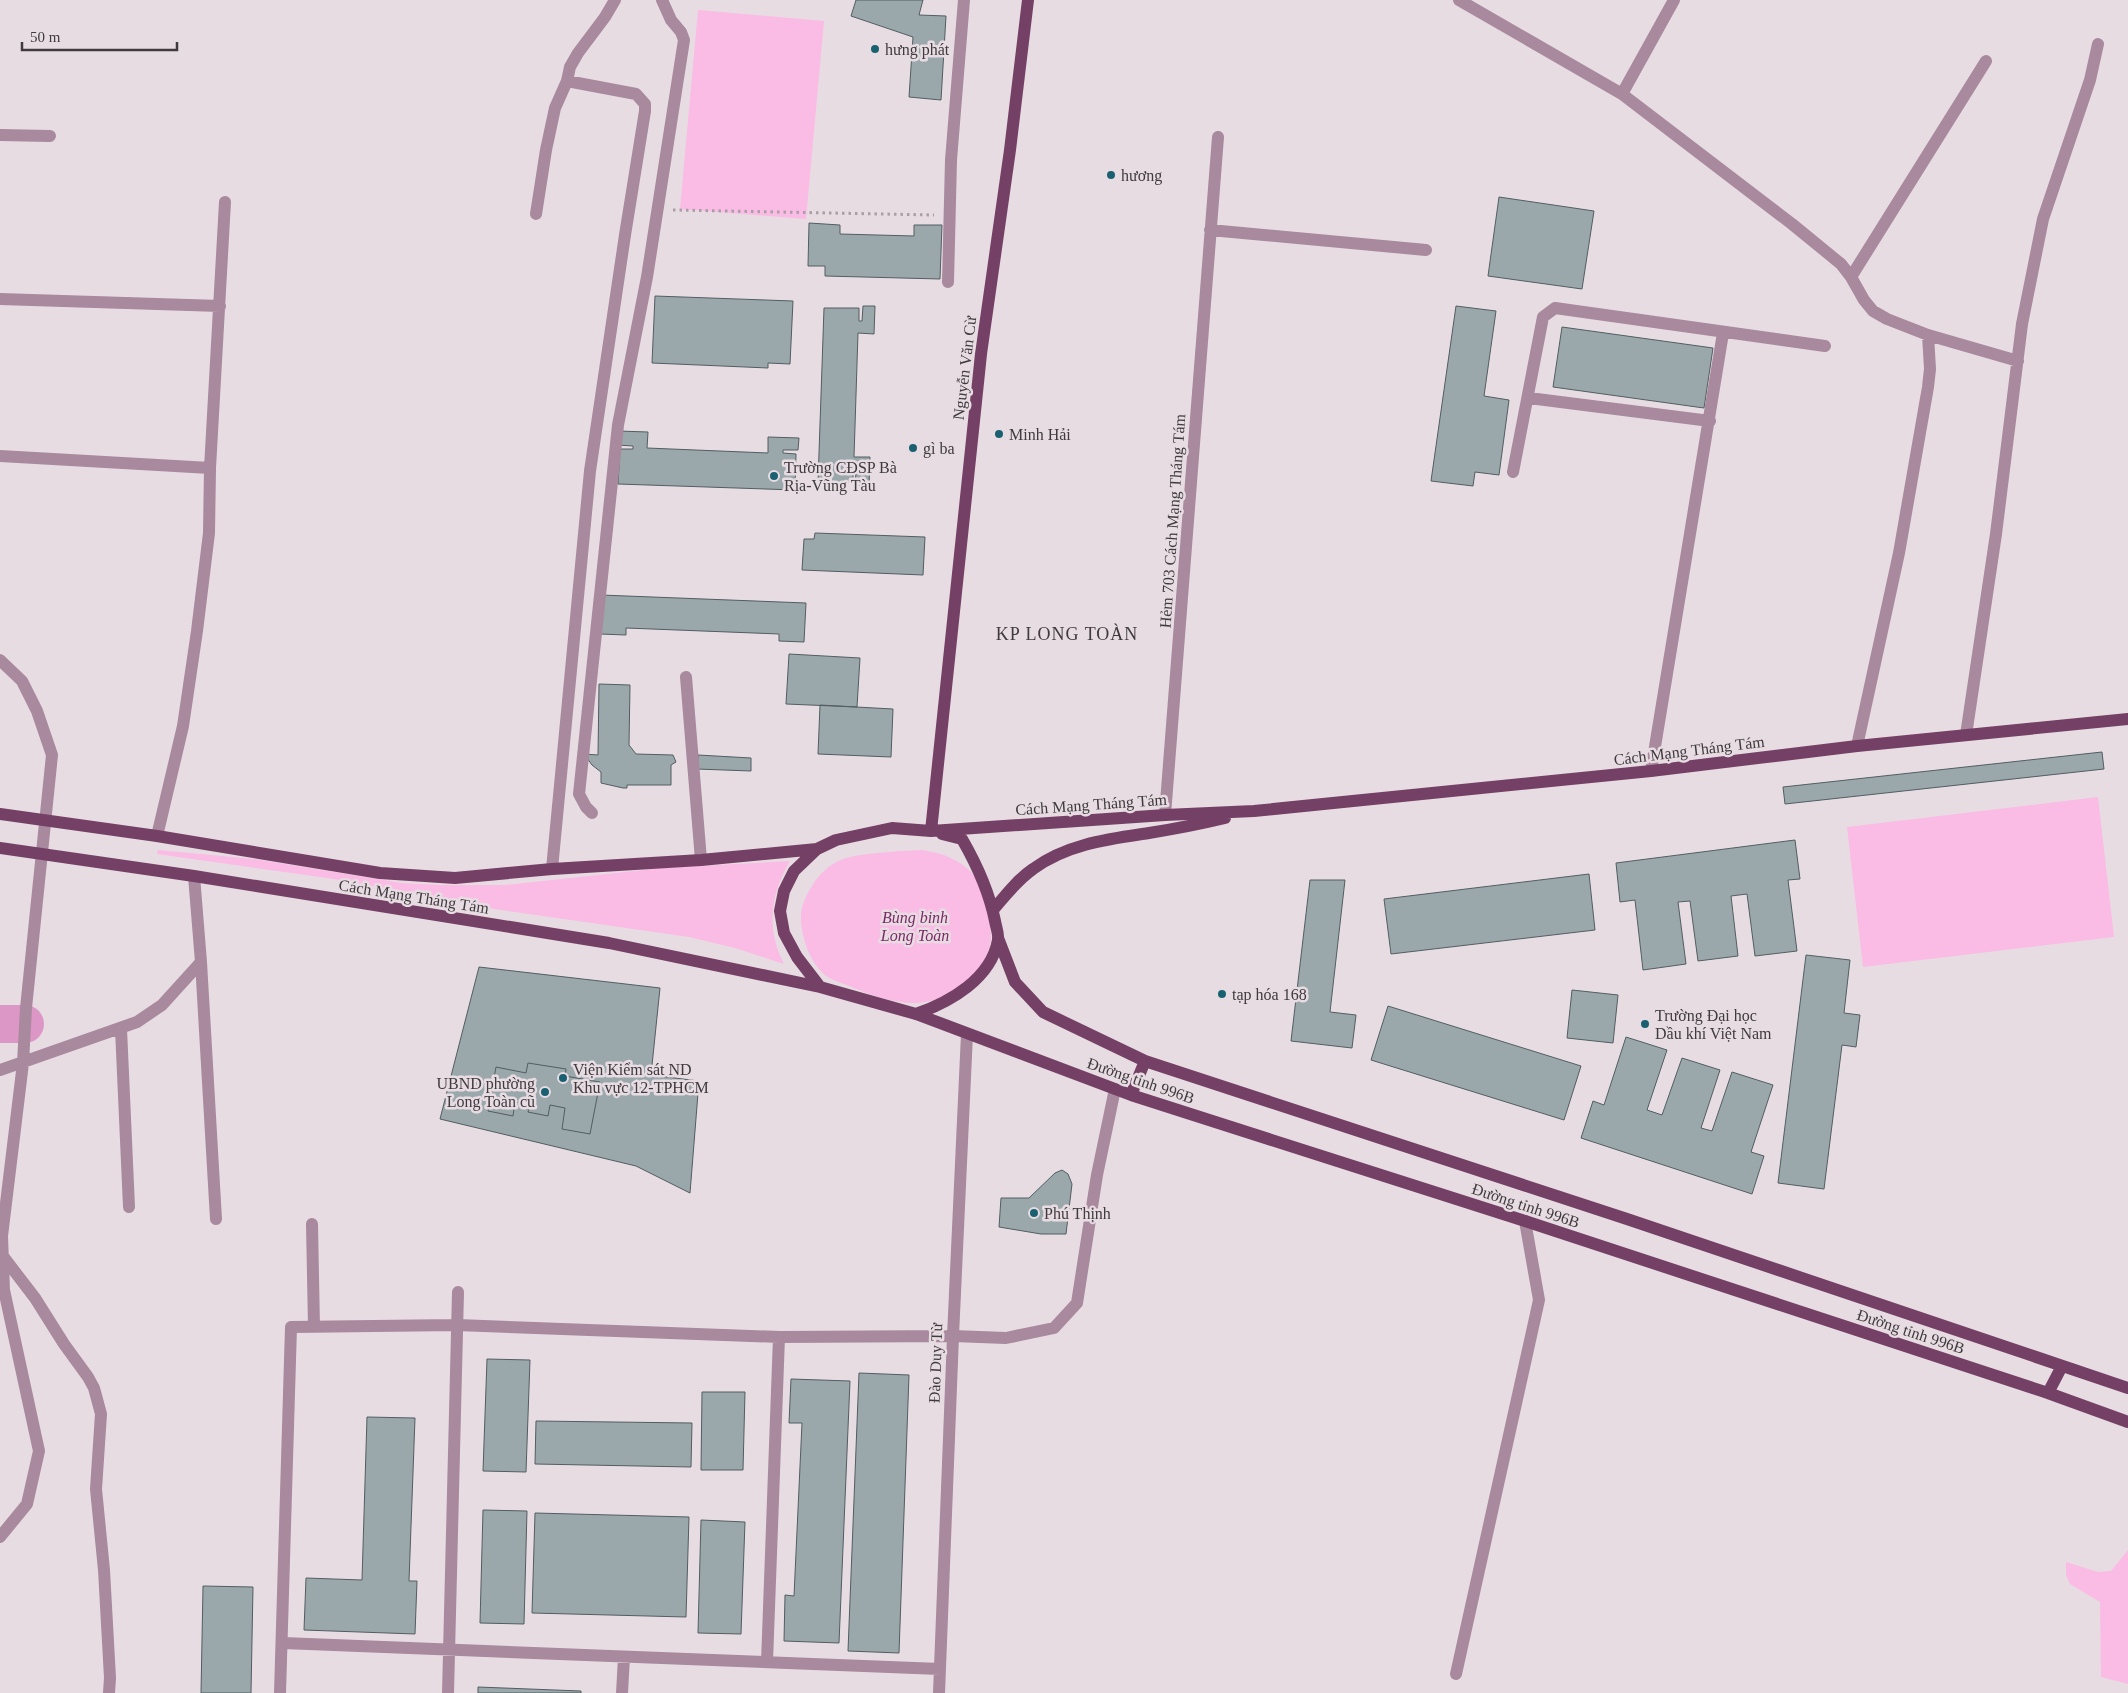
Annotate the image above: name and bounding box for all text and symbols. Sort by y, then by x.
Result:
scale bar [22,20,178,52]
text: 50 m [30,29,61,45]
place label: hưng phát [885,41,950,59]
marker: hưng phát [869,43,881,55]
place label: hương [1121,167,1162,185]
marker: hương [1105,169,1117,181]
street label: Nguyễn Văn Cừ [950,314,980,421]
street label: Hẻm 703 Cách Mạng Tháng Tám [1157,413,1190,629]
place label: Minh Hải [1009,426,1071,443]
marker: Minh Hải [993,428,1005,440]
place label: gì ba [923,440,955,458]
marker: gì ba [907,442,919,454]
place label: Trường CĐSP Bà Rịa-Vũng Tàu [784,459,897,495]
marker: Trường CĐSP Bà Rịa-Vũng Tàu [768,470,780,482]
district label: KP LONG TOÀN [996,623,1138,644]
street label: Cách Mạng Tháng Tám [1613,733,1766,769]
street label: Cách Mạng Tháng Tám [1015,791,1168,819]
street label: Cách Mạng Tháng Tám [337,876,491,918]
park label: Bùng binh Long Toàn [880,909,949,945]
place label: tạp hóa 168 [1232,986,1307,1004]
marker: tạp hóa 168 [1216,988,1228,1000]
place label: Trường Đại học Dầu khí Việt Nam [1655,1007,1772,1042]
marker: Trường Đại học Dầu khí Việt Nam [1639,1018,1651,1030]
street label: Đường tỉnh 996B [1085,1054,1197,1108]
place label: Viện Kiểm sát ND Khu vực 12-TPHCM [573,1061,709,1096]
marker: Viện Kiểm sát ND Khu vực 12-TPHCM [557,1072,569,1084]
place label: UBND phường Long Toàn cũ [437,1075,535,1111]
marker: UBND phường Long Toàn cũ [539,1086,551,1098]
street label: Đường tỉnh 996B [1470,1180,1582,1232]
place label: Phú Thịnh [1044,1205,1111,1222]
marker: Phú Thịnh [1028,1207,1040,1219]
street label: Đường tỉnh 996B [1855,1306,1967,1358]
street label: Đào Duy Từ [926,1321,946,1404]

